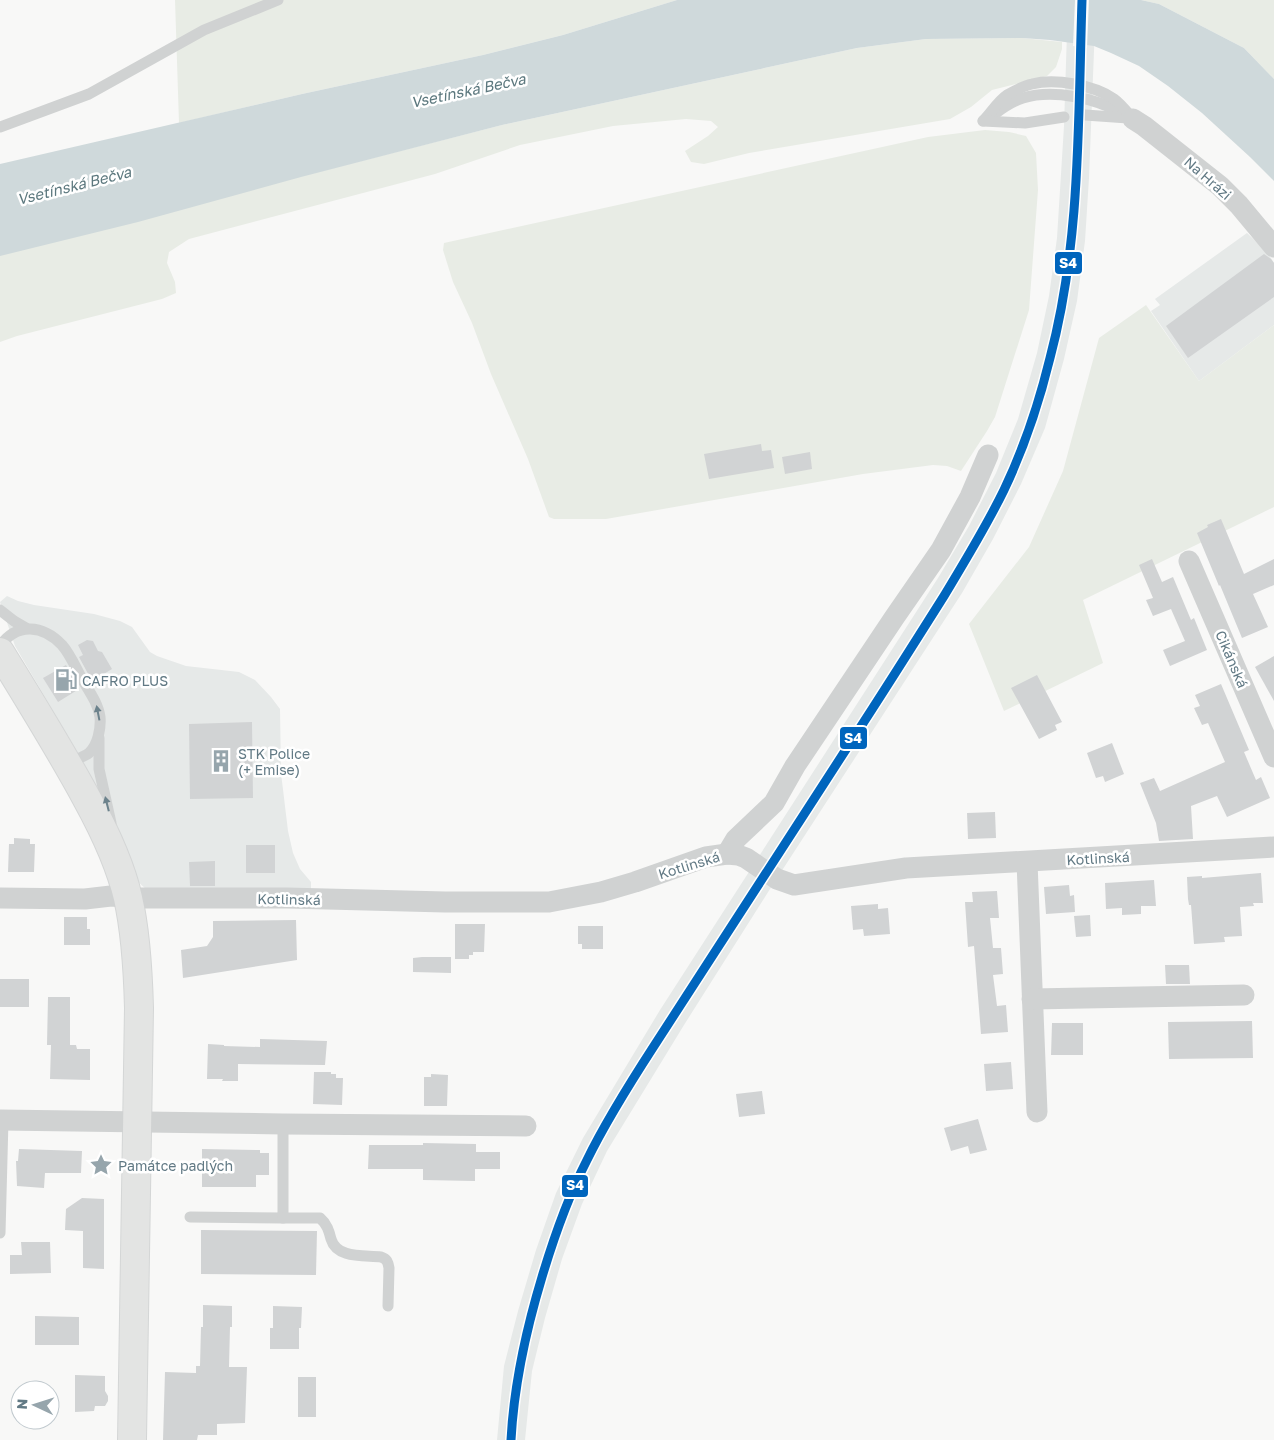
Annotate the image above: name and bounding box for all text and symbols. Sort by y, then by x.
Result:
water label: Vsetínská Bečva [409,69,527,111]
street label: Na Hrázi [1181,153,1235,203]
water label: Vsetínská Bečva [15,162,133,208]
line badge: S4 [1054,251,1083,275]
text: S4 [1059,254,1077,271]
street label: Cikánská [1212,628,1252,690]
fuel station icon: CAFRO PLUS [53,667,79,693]
place label: CAFRO PLUS [82,672,168,689]
one-way arrow [94,704,102,720]
line badge: S4 [839,726,868,750]
text: S4 [844,729,862,746]
place label: STK Police (+ Emise) [238,745,310,778]
building icon: STK Police (+ Emise) [208,748,234,774]
one-way arrow [102,796,110,811]
street label: Kotlinská [656,848,722,882]
street label: Kotlinská [1066,848,1130,868]
street label: Kotlinská [257,890,321,908]
place icon: Památce padlých [88,1152,114,1178]
place label: Památce padlých [118,1157,233,1174]
line badge: S4 [561,1174,589,1198]
text: S4 [566,1176,584,1193]
north arrow [10,1380,60,1430]
text: N [13,1398,30,1410]

